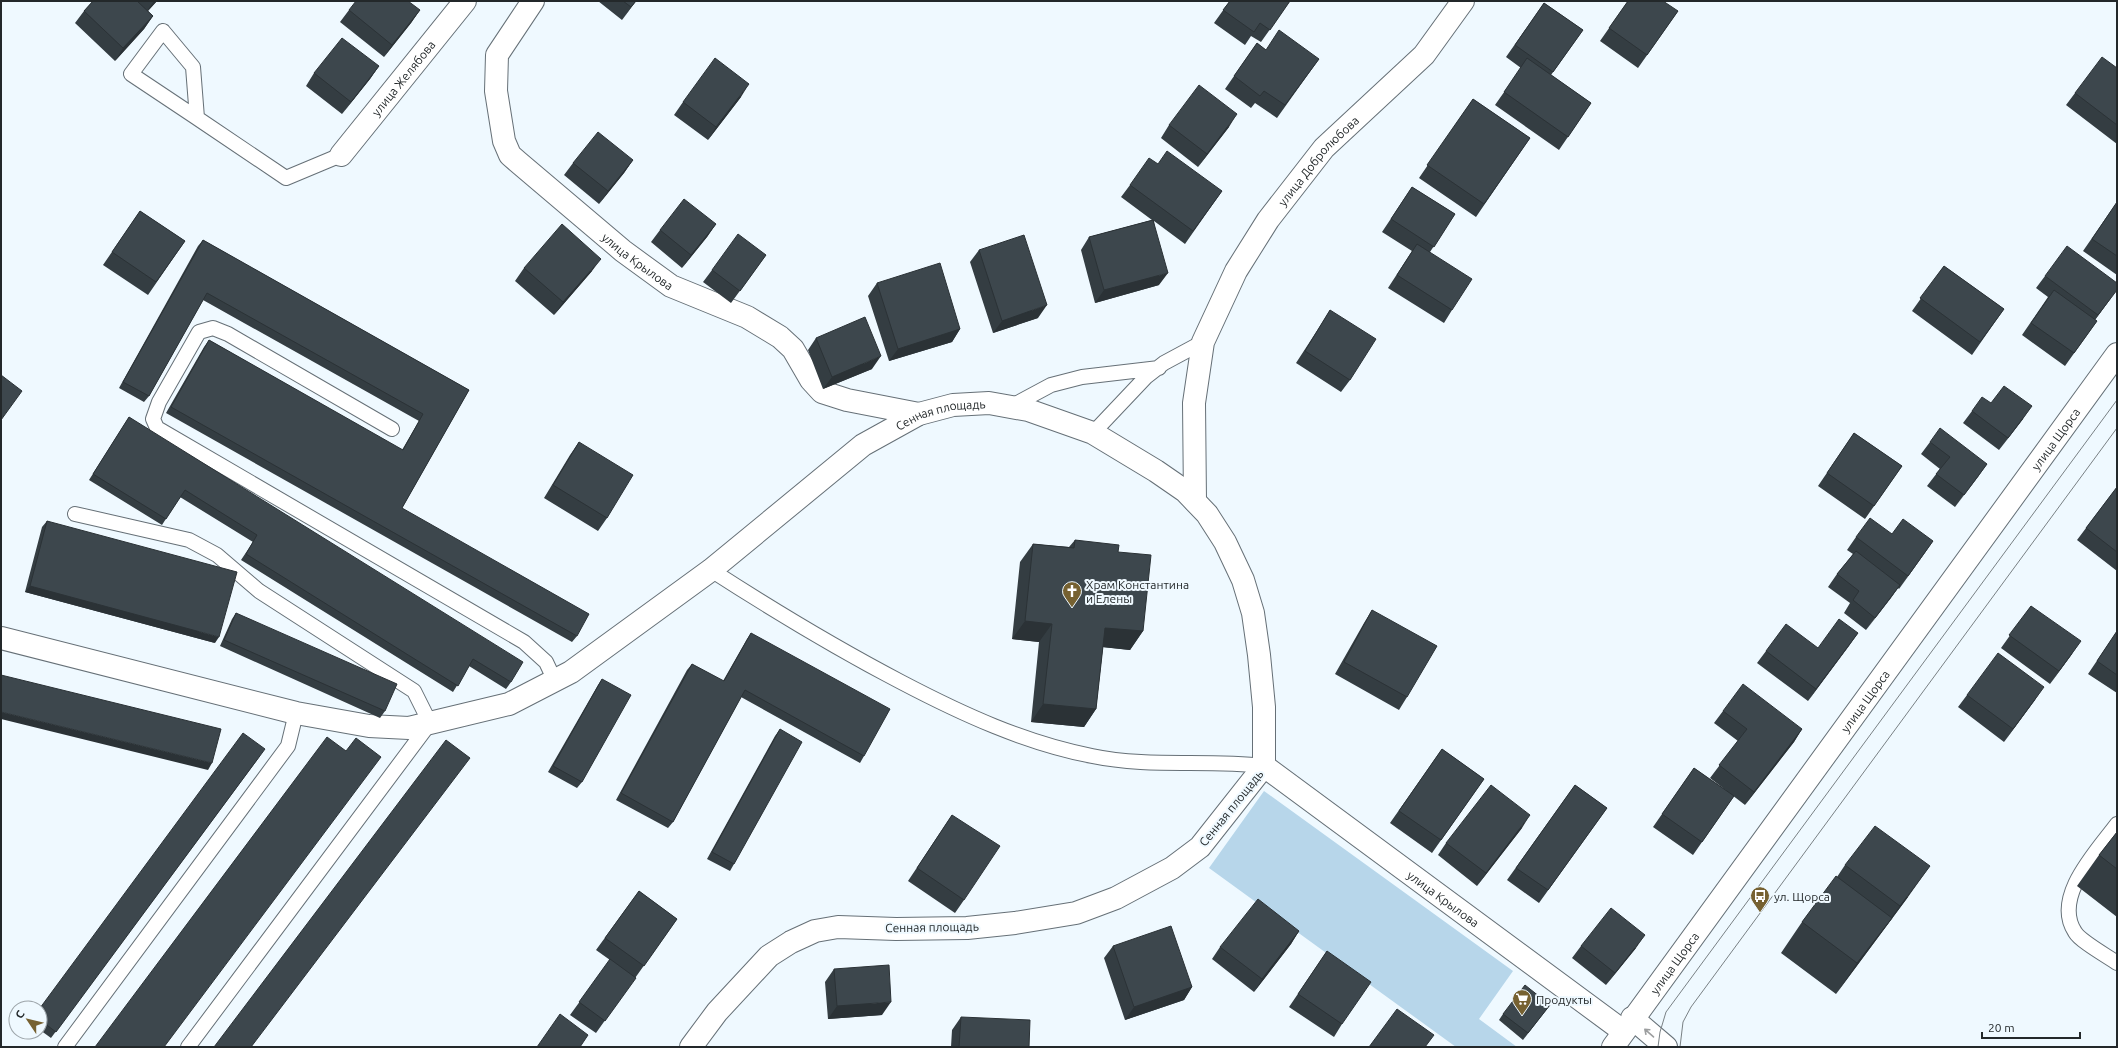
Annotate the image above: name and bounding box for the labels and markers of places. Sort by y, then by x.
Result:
place label: Храм Константина и Елены [1086,578,1189,605]
church icon: Храм Константина и Елены [1061,580,1083,608]
bus stop icon: ул. Щорса [1749,885,1771,913]
place label: ул. Щорса [1774,890,1830,903]
supermarket icon: Продукты [1511,988,1533,1016]
place label: Продукты [1536,993,1592,1006]

